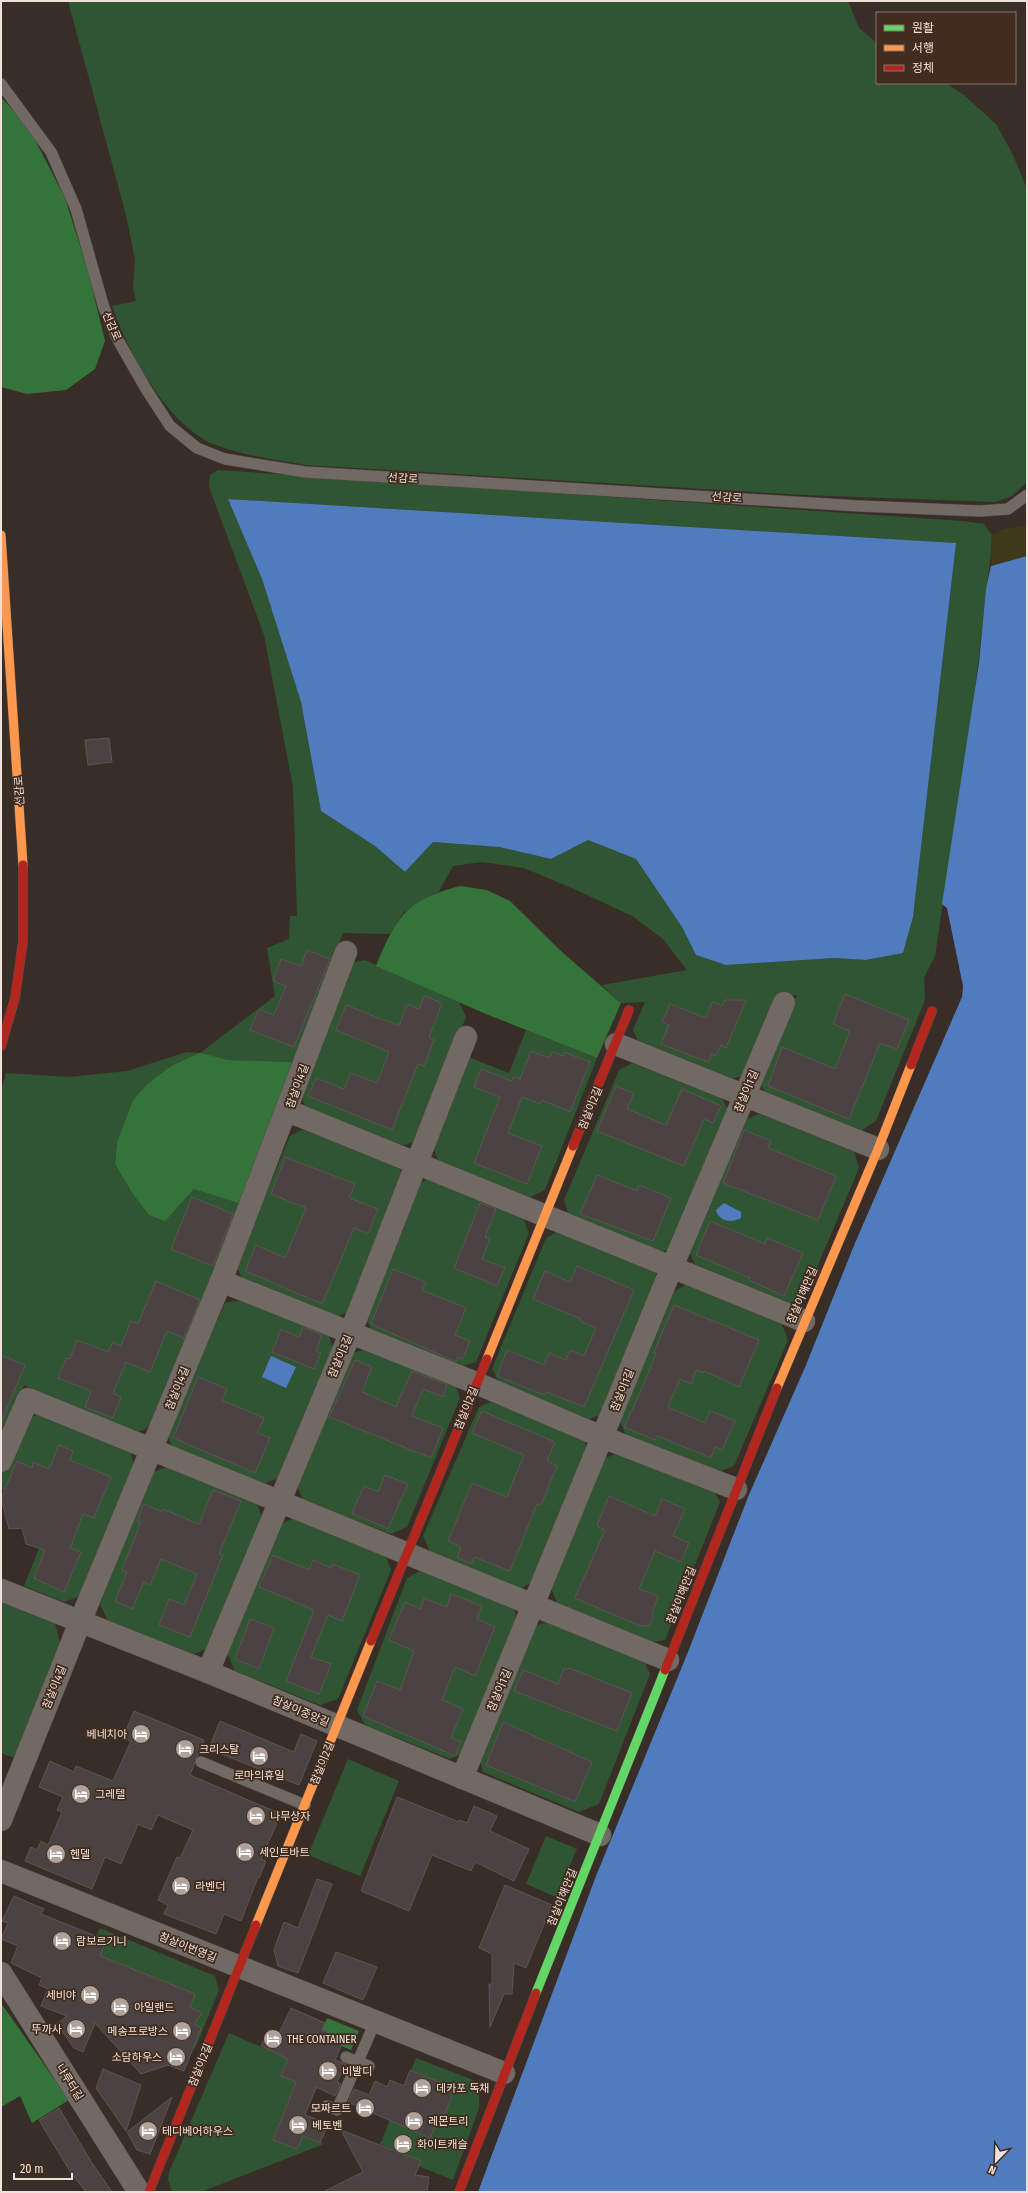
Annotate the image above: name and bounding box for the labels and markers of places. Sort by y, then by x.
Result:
hotel icon: 베네치아 [130,1723,152,1745]
place label: 베네치아 [87,1728,127,1741]
hotel icon: 크리스탈 [174,1738,196,1760]
place label: 크리스탈 [199,1743,239,1756]
hotel icon: 로마의휴일 [248,1745,270,1767]
place label: 로마의휴일 [234,1769,284,1782]
hotel icon: 그레텔 [70,1783,92,1805]
place label: 그레텔 [95,1788,125,1801]
hotel icon: 나무상자 [245,1805,267,1827]
place label: 나무상자 [270,1810,310,1823]
hotel icon: 세인트바트 [234,1841,256,1863]
hotel icon: 헨델 [45,1843,67,1865]
place label: 세인트바트 [259,1846,310,1859]
place label: 헨델 [70,1848,90,1861]
hotel icon: 라벤더 [170,1875,192,1897]
place label: 라벤더 [195,1880,225,1893]
hotel icon: 람보르기니 [51,1930,73,1952]
place label: 람보르기니 [76,1935,127,1948]
hotel icon: 세비야 [79,1984,101,2006]
place label: 세비야 [46,1989,76,2002]
hotel icon: 아일랜드 [109,1996,131,2018]
place label: 아일랜드 [134,2001,174,2014]
hotel icon: 뚜까사 [65,2018,87,2040]
hotel icon: 메송프로방스 [171,2020,193,2042]
place label: 뚜까사 [32,2023,62,2036]
place label: 메송프로방스 [107,2025,168,2038]
hotel icon: THE CONTAINER [262,2028,284,2050]
place label: THE CONTAINER [287,2033,357,2046]
hotel icon: 소담하우스 [165,2046,187,2068]
place label: 소담하우스 [111,2051,162,2064]
hotel icon: 비발디 [317,2060,339,2082]
place label: 비발디 [342,2065,372,2078]
hotel icon: 데카포 독채 [411,2077,433,2099]
place label: 데카포 독채 [436,2082,489,2095]
hotel icon: 모짜르트 [354,2097,376,2119]
place label: 모짜르트 [311,2102,351,2115]
hotel icon: 레몬트리 [403,2110,425,2132]
hotel icon: 베토벤 [287,2114,309,2136]
place label: 레몬트리 [428,2115,468,2128]
place label: 베토벤 [312,2119,342,2132]
hotel icon: 테디베어하우스 [137,2120,159,2142]
place label: 테디베어하우스 [162,2125,233,2138]
hotel icon: 화이트캐슬 [392,2133,414,2155]
place label: 화이트캐슬 [417,2138,468,2151]

